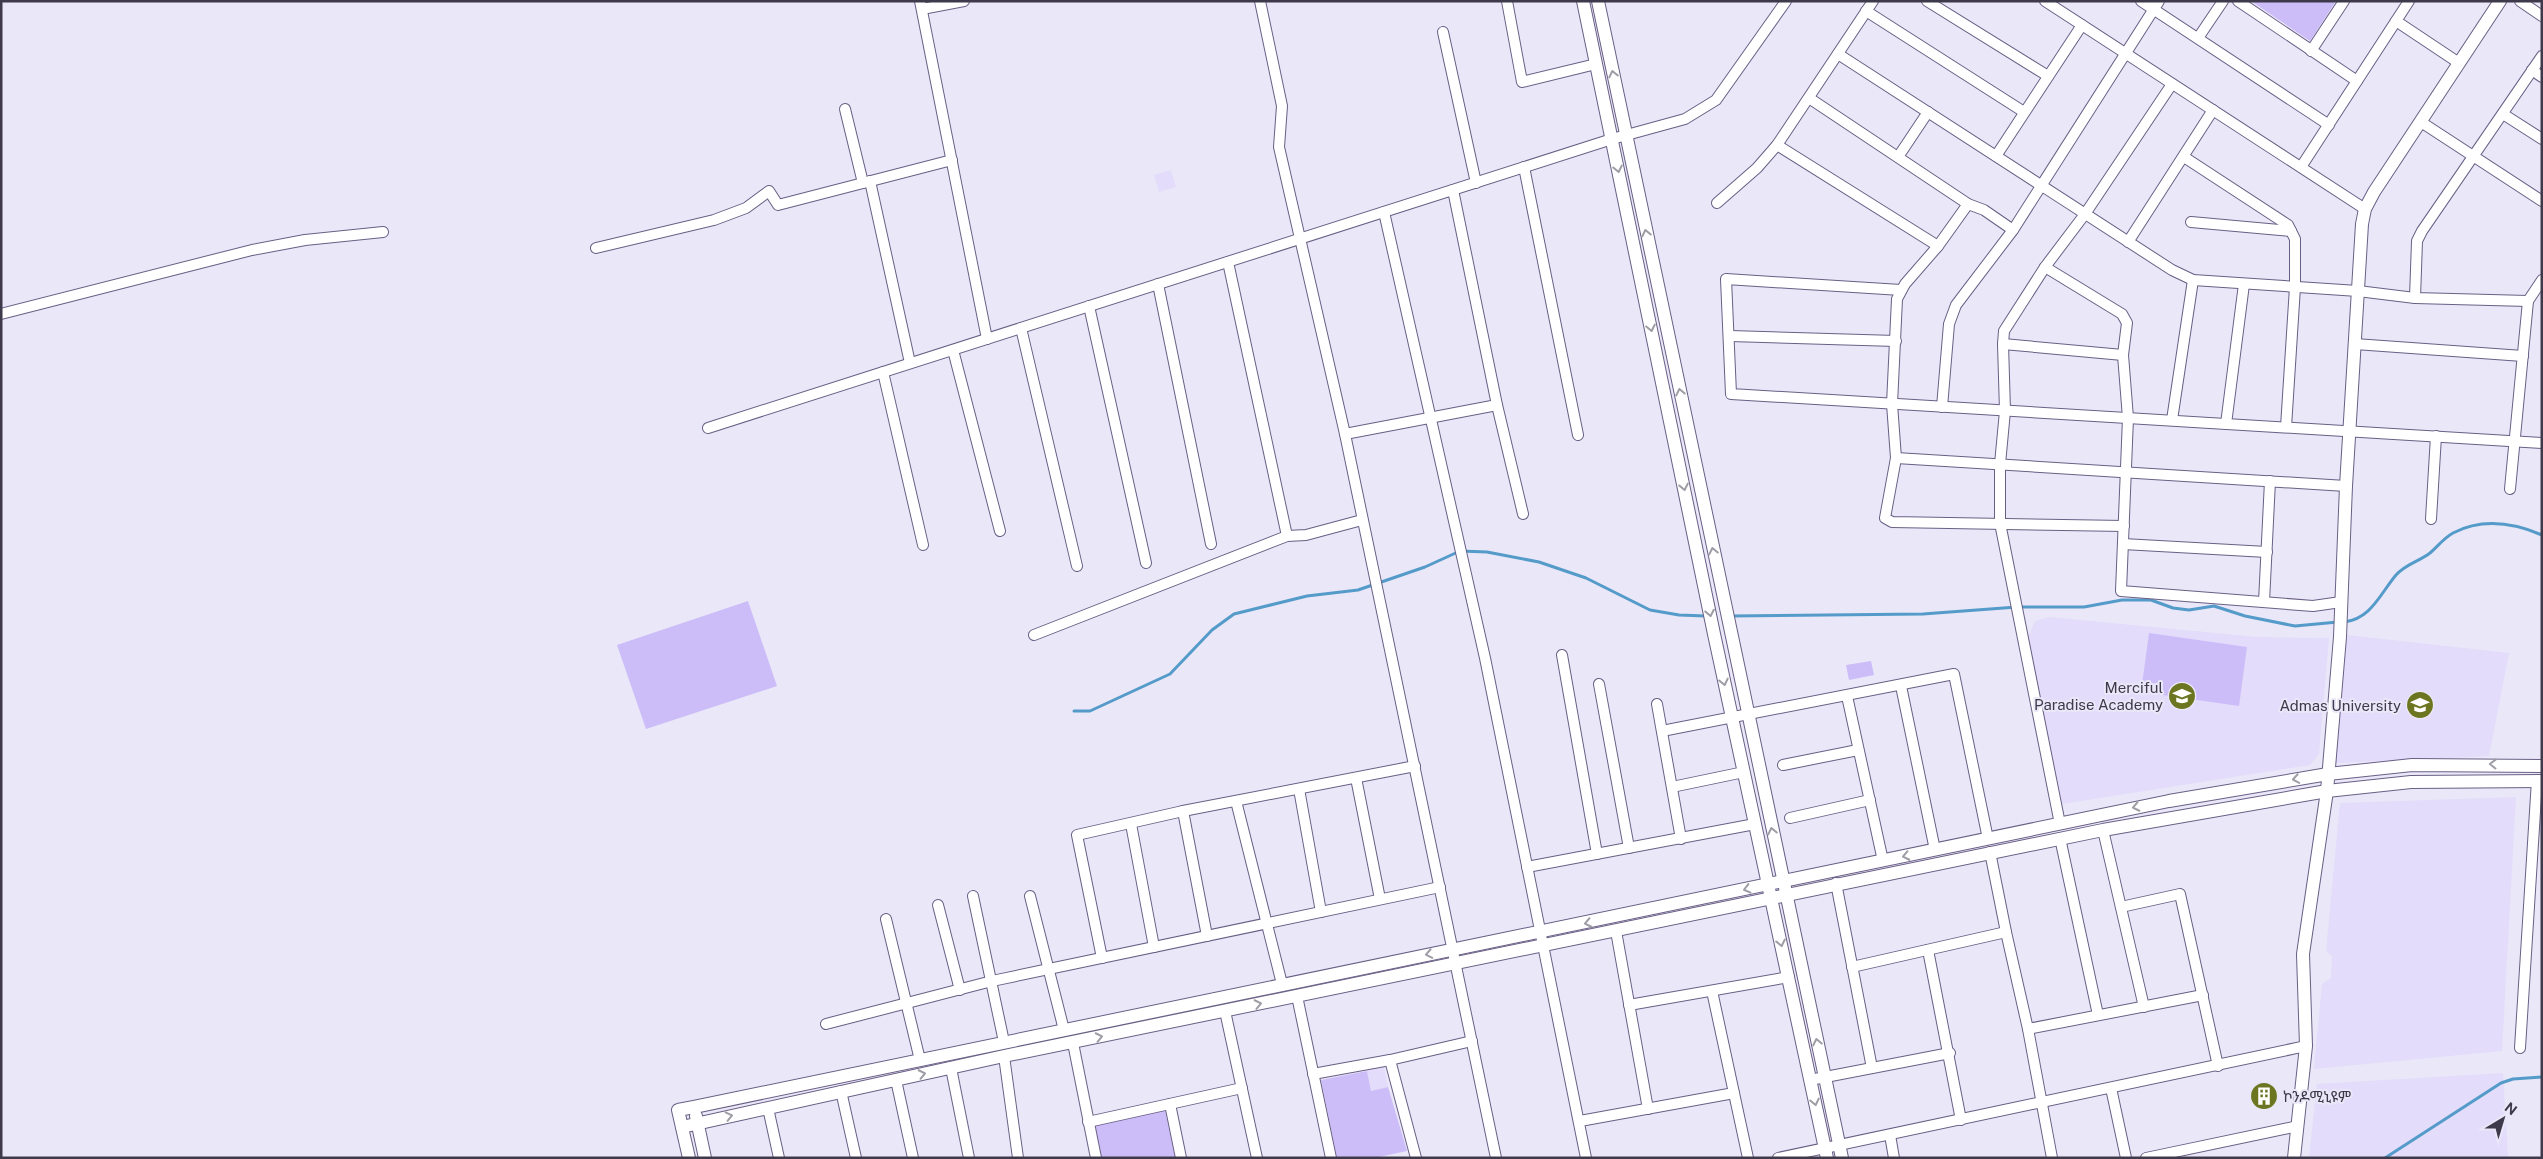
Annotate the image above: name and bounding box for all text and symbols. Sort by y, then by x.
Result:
one-way arrow [1608,69,1619,78]
one-way arrow [1613,164,1623,173]
one-way arrow [1641,228,1652,237]
one-way arrow [1645,324,1656,332]
one-way arrow [1675,387,1685,396]
one-way arrow [1678,483,1689,492]
one-way arrow [1708,546,1719,555]
one-way arrow [1704,608,1714,617]
one-way arrow [1718,678,1729,686]
place label: Merciful Paradise Academy [2034,679,2163,713]
school or university icon: Merciful Paradise Academy [2167,681,2197,711]
school or university icon: Admas University [2405,690,2435,720]
place label: Admas University [2279,697,2401,714]
one-way arrow [2489,759,2497,770]
one-way arrow [2292,773,2301,783]
one-way arrow [2132,802,2141,812]
one-way arrow [1767,827,1778,836]
one-way arrow [1902,850,1911,861]
one-way arrow [1743,883,1752,894]
one-way arrow [1584,917,1593,927]
one-way arrow [1775,939,1786,948]
one-way arrow [1425,949,1433,959]
one-way arrow [1253,999,1262,1010]
one-way arrow [1094,1032,1103,1043]
one-way arrow [1813,1037,1823,1046]
one-way arrow [918,1069,927,1080]
building icon: ኮንዶሚኒዩም [2249,1081,2279,1111]
place label: ኮንዶሚኒዩም [2283,1088,2351,1105]
north arrow [2478,1094,2528,1144]
one-way arrow [1809,1098,1820,1107]
text: N [2502,1099,2520,1118]
one-way arrow [725,1111,734,1122]

